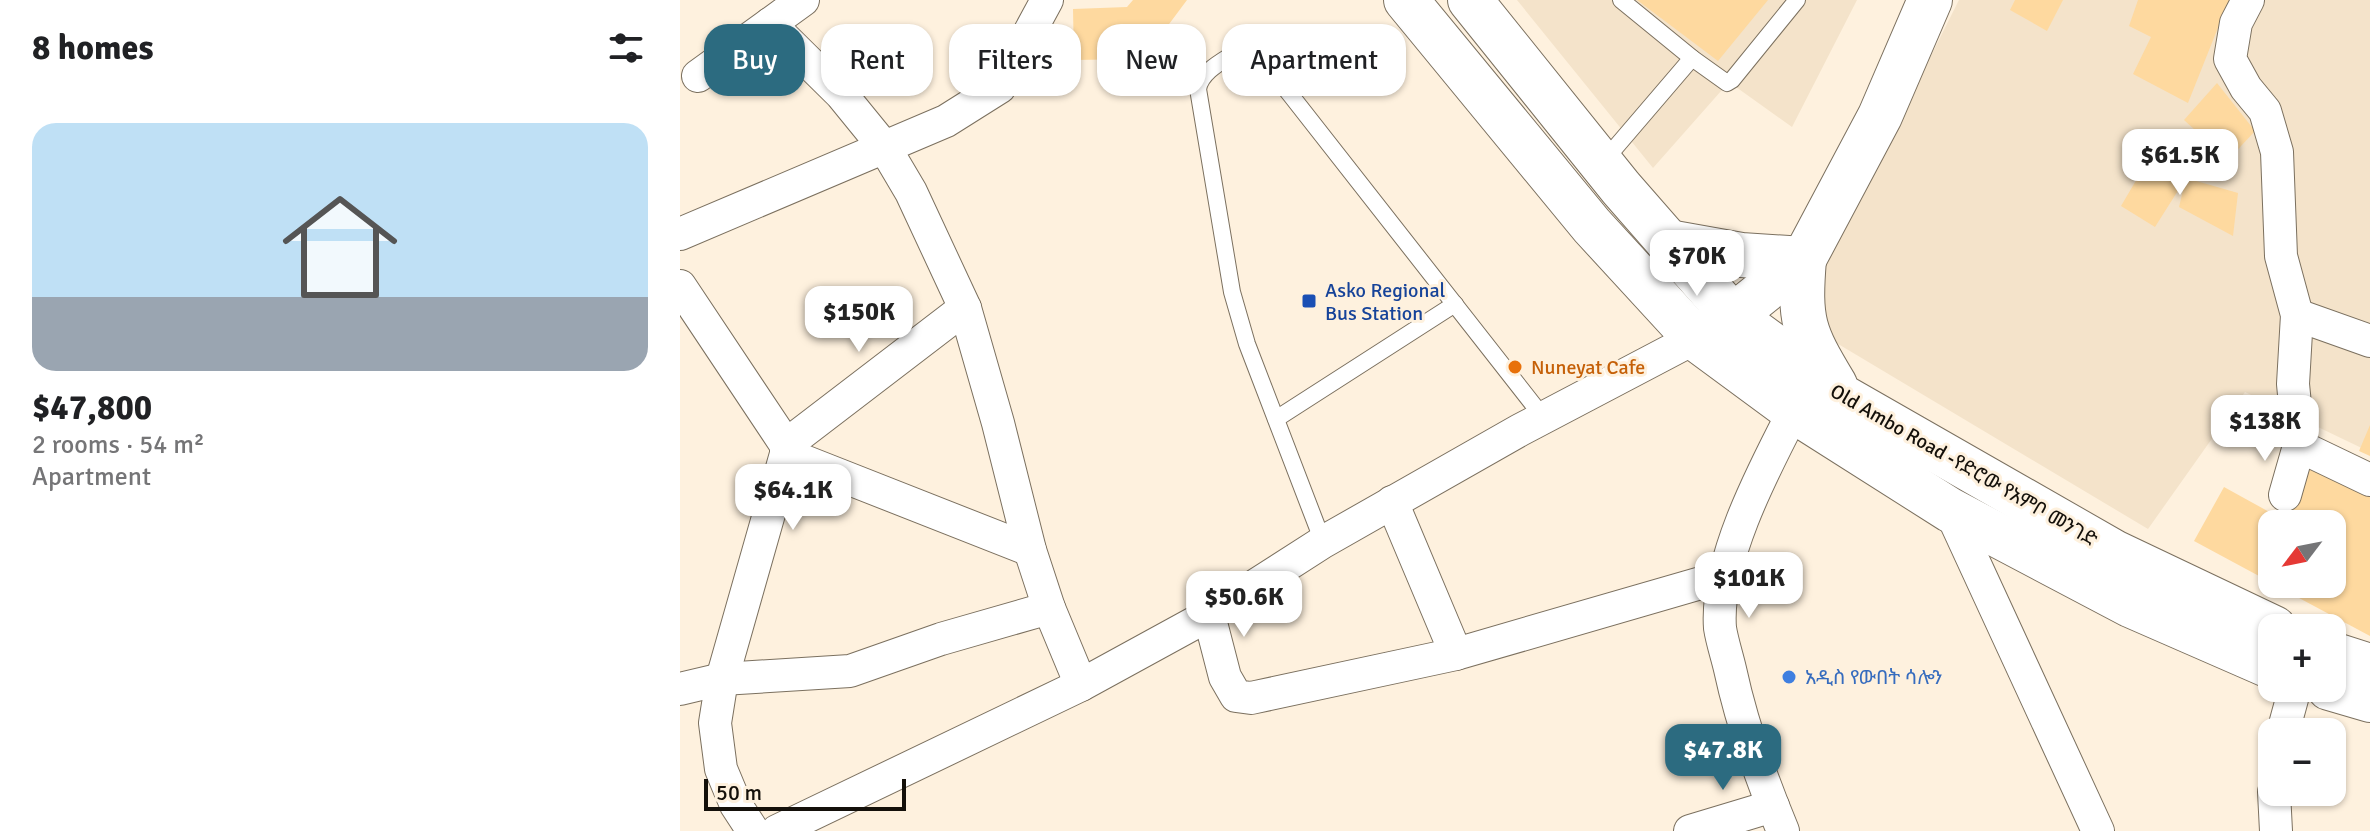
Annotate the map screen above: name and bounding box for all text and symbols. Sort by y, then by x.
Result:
chip: Buy [704,24,805,96]
chip: Rent [821,24,933,96]
chip: Filters [949,24,1081,96]
chip: New [1097,24,1206,96]
chip: Apartment [1222,24,1406,96]
icon: filters [604,26,648,70]
text: 8 homes [32,27,153,69]
pin: $61.5K [2115,129,2245,197]
text: $61.5K [2140,139,2220,171]
icon: home [268,175,412,319]
pin: $70K [1650,230,1744,298]
text: $70K [1668,240,1726,272]
place label: Asko Regional Bus Station [1325,278,1446,326]
pin: $150K [803,286,915,354]
marker: Asko Regional Bus Station [1300,292,1318,310]
text: $150K [823,296,895,328]
place label: Nuneyat Cafe [1531,355,1645,380]
marker: Nuneyat Cafe [1506,358,1524,376]
street label: Old Ambo Road -የድሮው የአምቦ መንገድ [1826,379,2102,552]
text: $47,800 [32,387,152,429]
pin: $138K [2209,395,2321,463]
text: $138K [2229,405,2301,437]
text: 2 rooms · 54 m² [32,429,205,461]
text: Apartment [32,461,151,493]
pin: $64.1K [728,464,858,532]
text: $64.1K [753,474,833,506]
north arrow [2258,510,2346,598]
map controls [2258,510,2346,806]
pin: $101K [1693,552,1805,620]
text: $101K [1713,562,1785,594]
pin: $50.6K [1179,571,1309,639]
text: $50.6K [1204,581,1284,613]
button: + [2258,614,2346,702]
place label: አዲስ የውበት ሳሎን [1805,665,1943,690]
marker: አዲስ የውበት ሳሎን [1780,668,1798,686]
button: − [2258,718,2346,806]
pin: $47.8K [1658,724,1788,792]
text: $47.8K [1683,734,1763,766]
scale bar [704,775,906,811]
text: 50 m [716,779,762,806]

